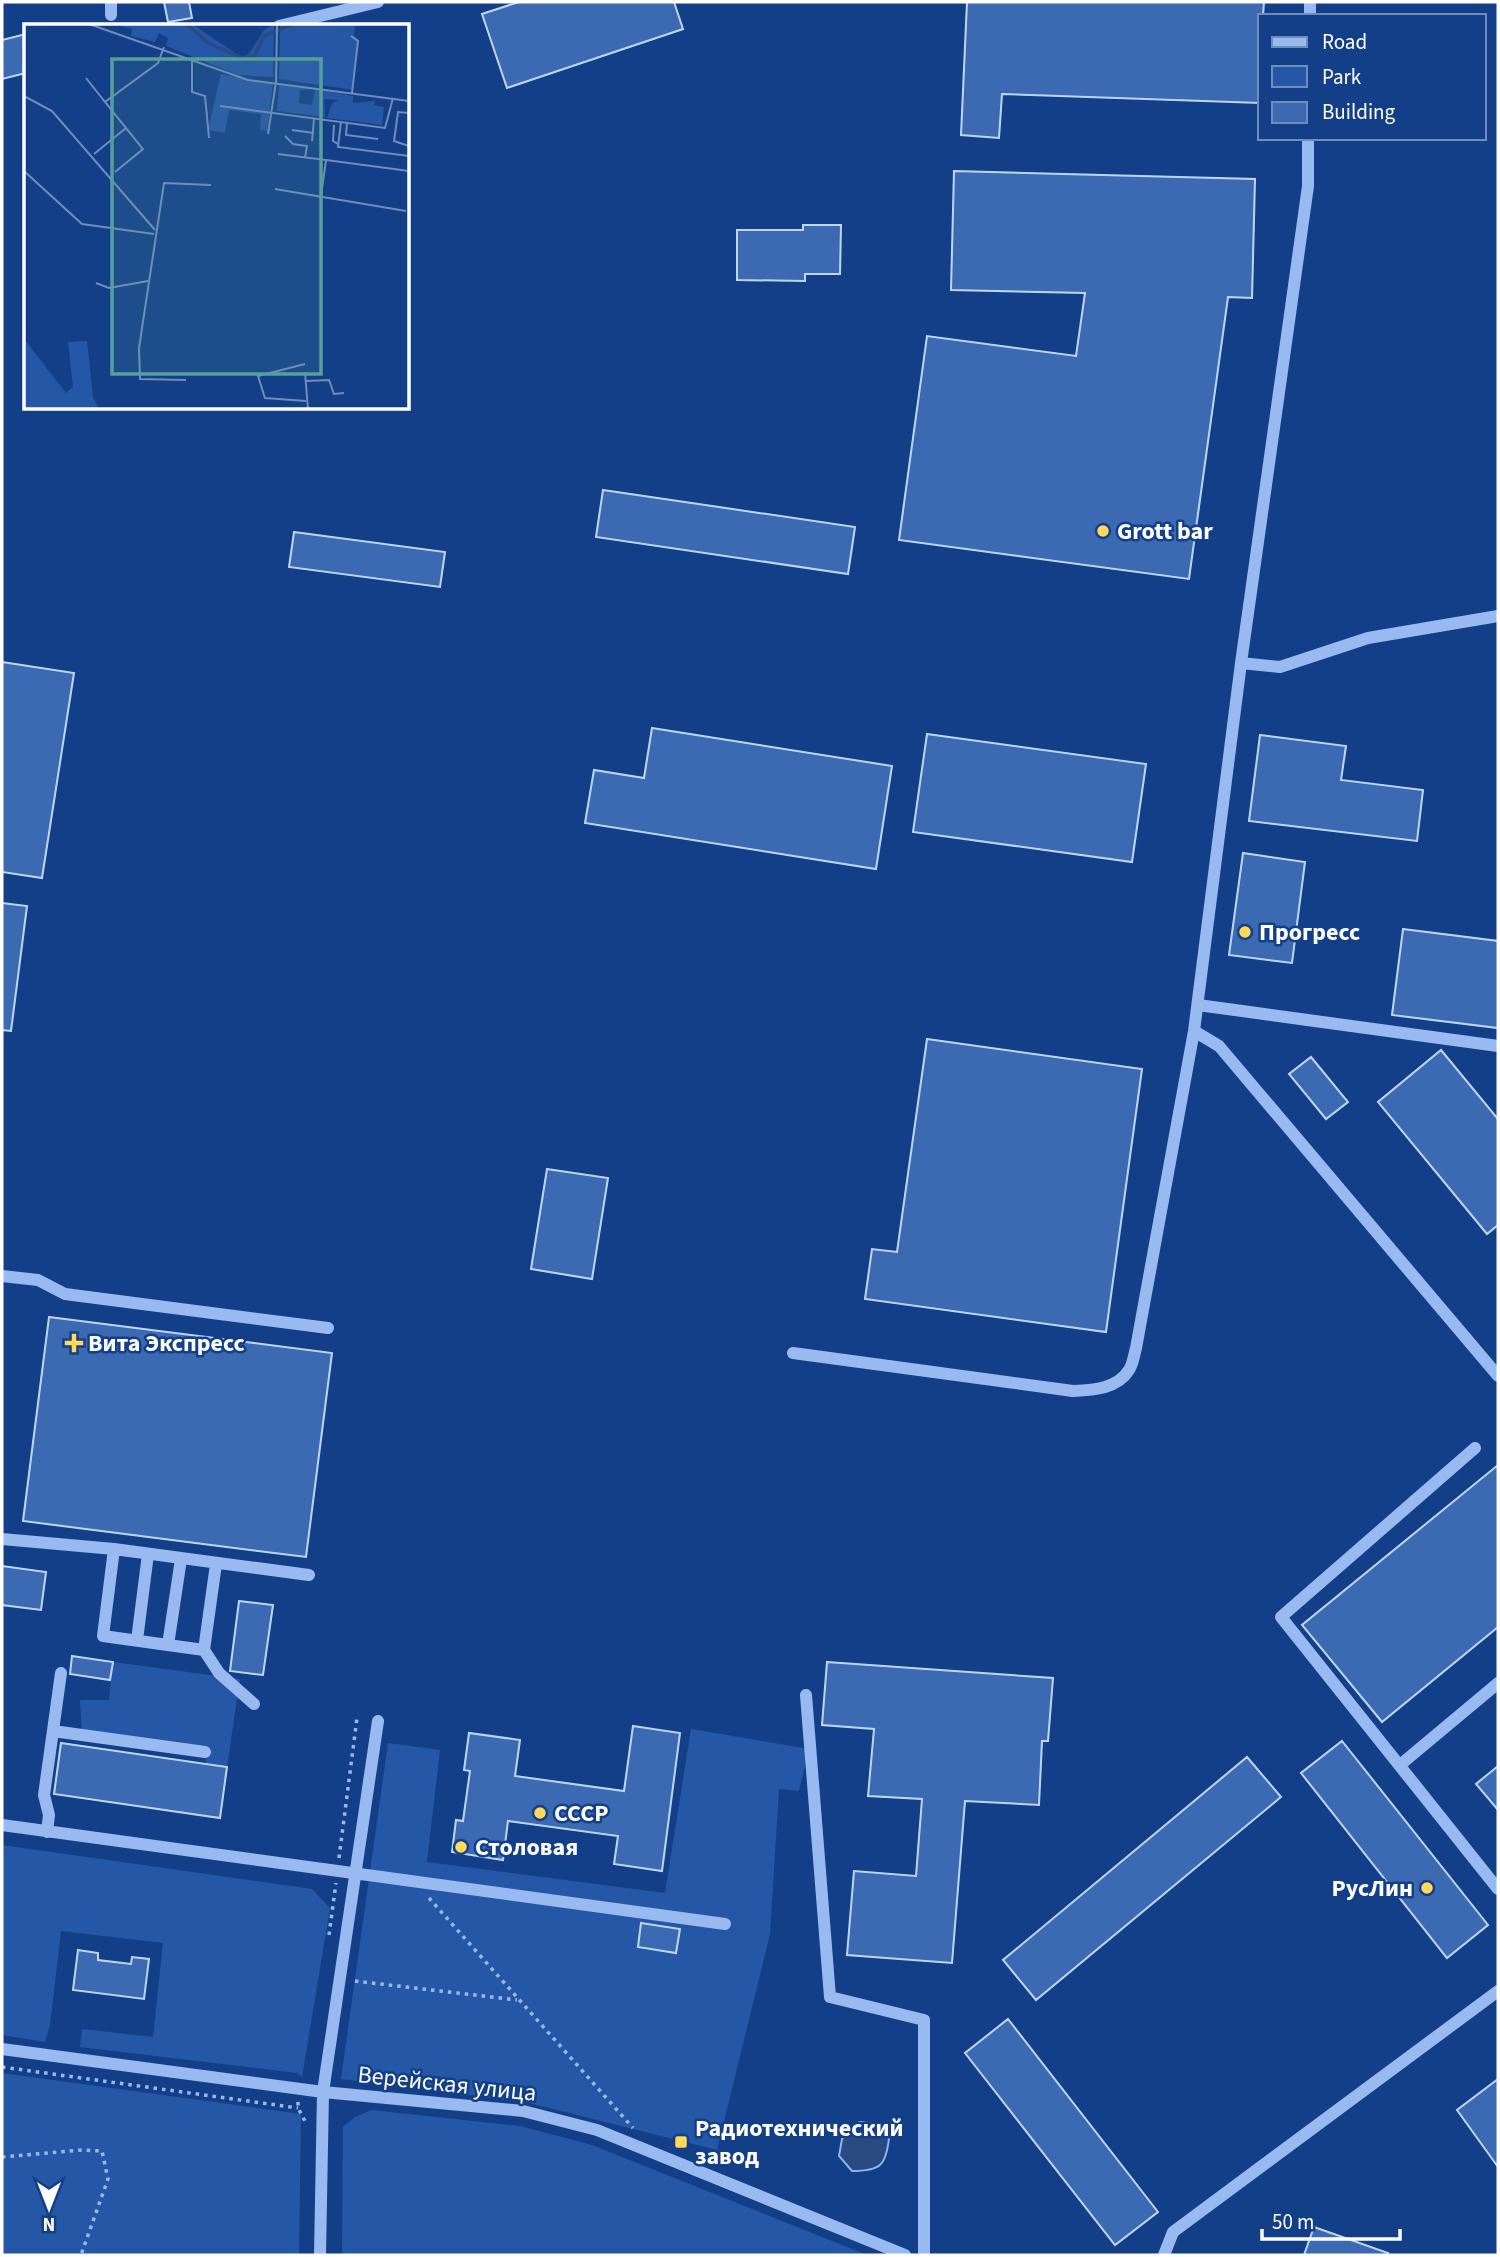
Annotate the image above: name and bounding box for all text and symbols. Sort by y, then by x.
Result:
legend [1258,14,1486,140]
inset map [24,24,410,410]
text: Road [1322,27,1367,57]
text: Park [1322,62,1362,92]
text: Building [1322,97,1396,127]
place label: Grott bar [1117,514,1213,549]
marker: Grott bar [1095,523,1111,539]
place label: Прогресс [1259,915,1360,950]
marker: Прогресс [1237,924,1253,940]
place label: Вита Экспресс [88,1326,245,1361]
marker: Вита Экспресс [66,1335,82,1351]
place label: СССР [554,1796,608,1831]
marker: СССР [532,1805,548,1821]
place label: Столовая [475,1830,578,1865]
marker: Столовая [453,1839,469,1855]
place label: РусЛин [1331,1871,1413,1906]
marker: РусЛин [1419,1880,1435,1896]
street label: Верейская улица [356,2057,538,2111]
place label: Радиотехнический завод [695,2111,904,2174]
marker: Радиотехнический завод [673,2134,689,2150]
north arrow [14,2173,84,2243]
scale bar [1262,2198,1400,2242]
text: 50 m [1272,2207,1314,2237]
text: N [43,2210,55,2237]

